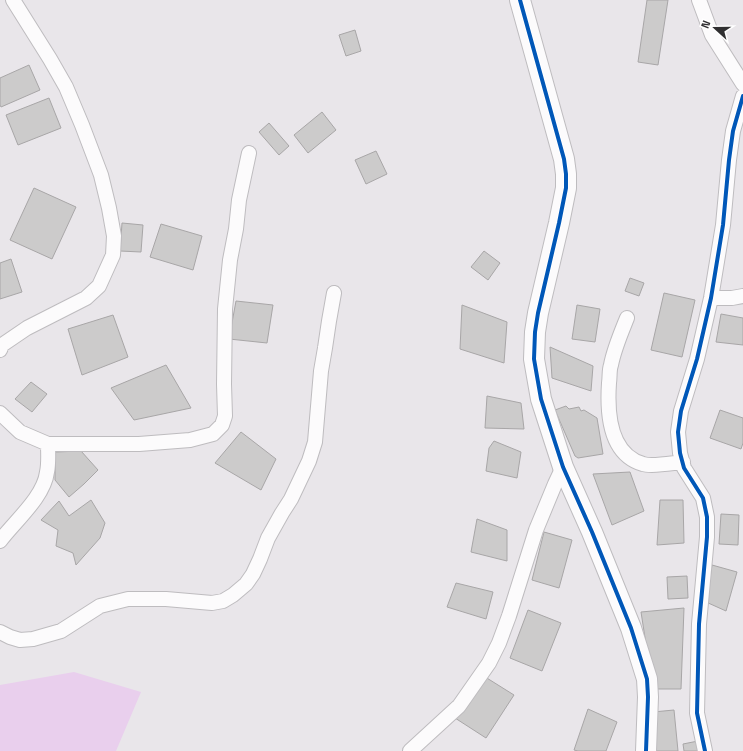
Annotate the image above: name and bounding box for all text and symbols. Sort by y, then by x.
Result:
north arrow [695,8,735,48]
text: N [698,18,714,30]

